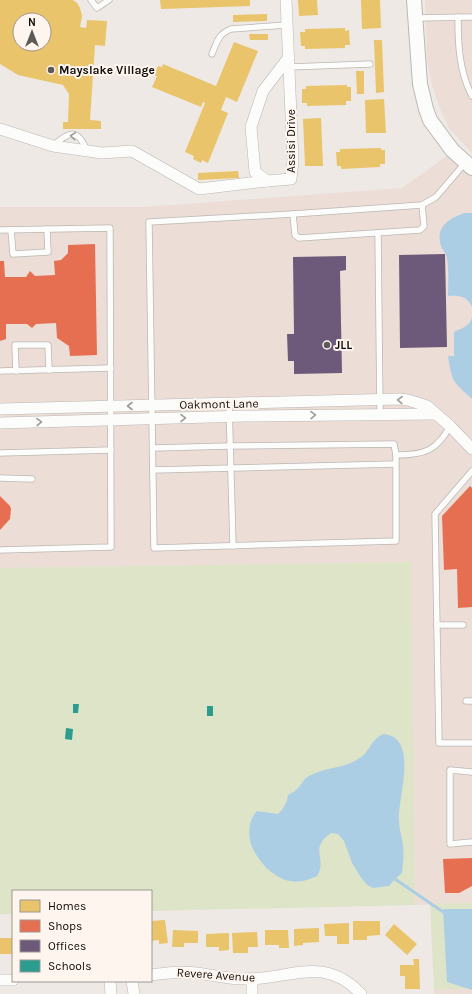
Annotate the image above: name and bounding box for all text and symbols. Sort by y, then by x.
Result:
north arrow [12,12,52,52]
text: N [28,16,36,29]
place label: Mayslake Village [59,63,155,77]
marker: Mayslake Village [46,65,56,75]
street label: Assisi Drive [284,109,298,173]
one-way arrow [70,131,76,140]
place label: JLL [335,338,352,352]
marker: JLL [322,340,332,350]
one-way arrow [397,395,403,404]
street label: Oakmont Lane [179,396,259,412]
one-way arrow [127,402,133,410]
one-way arrow [310,411,316,419]
one-way arrow [180,414,186,422]
one-way arrow [36,418,42,426]
legend [12,890,152,982]
text: Homes [48,899,86,913]
text: Shops [48,919,82,933]
text: Offices [48,939,86,953]
text: Schools [48,959,91,973]
street label: Revere Avenue [176,965,256,985]

